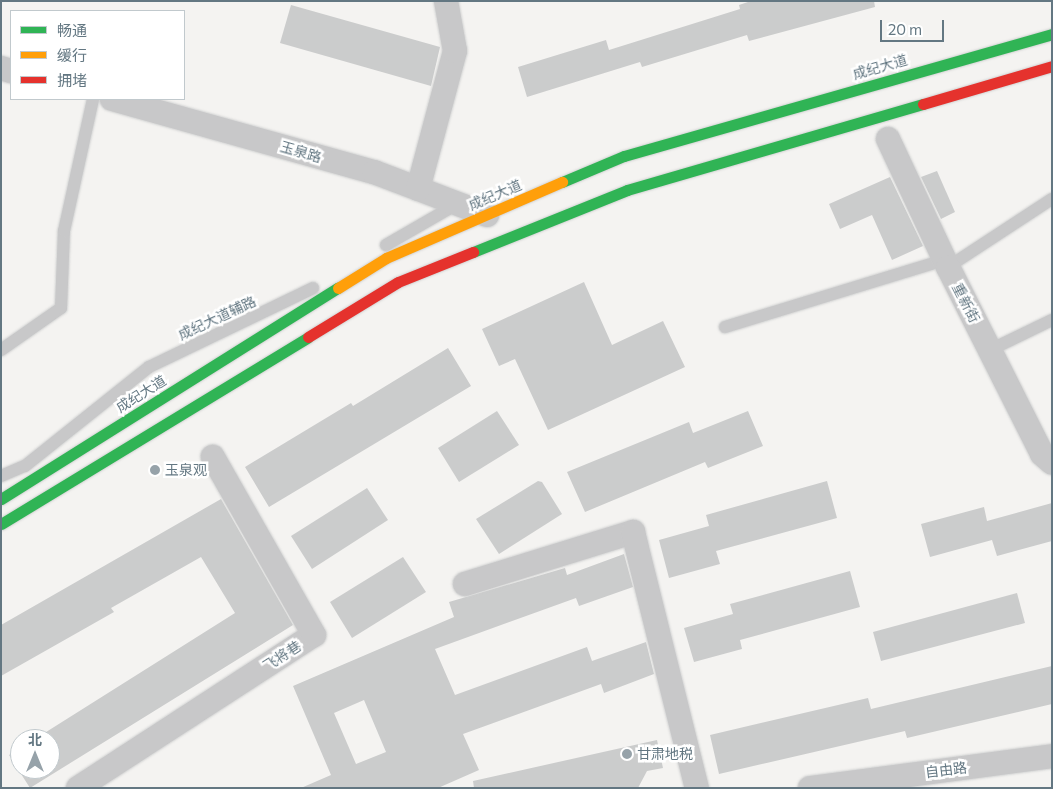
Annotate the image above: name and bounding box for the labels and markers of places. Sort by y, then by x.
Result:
place label: 玉泉观 [165,462,207,478]
marker: 玉泉观 [149,464,161,476]
place label: 甘肃地税 [637,746,693,762]
marker: 甘肃地税 [621,748,633,760]

